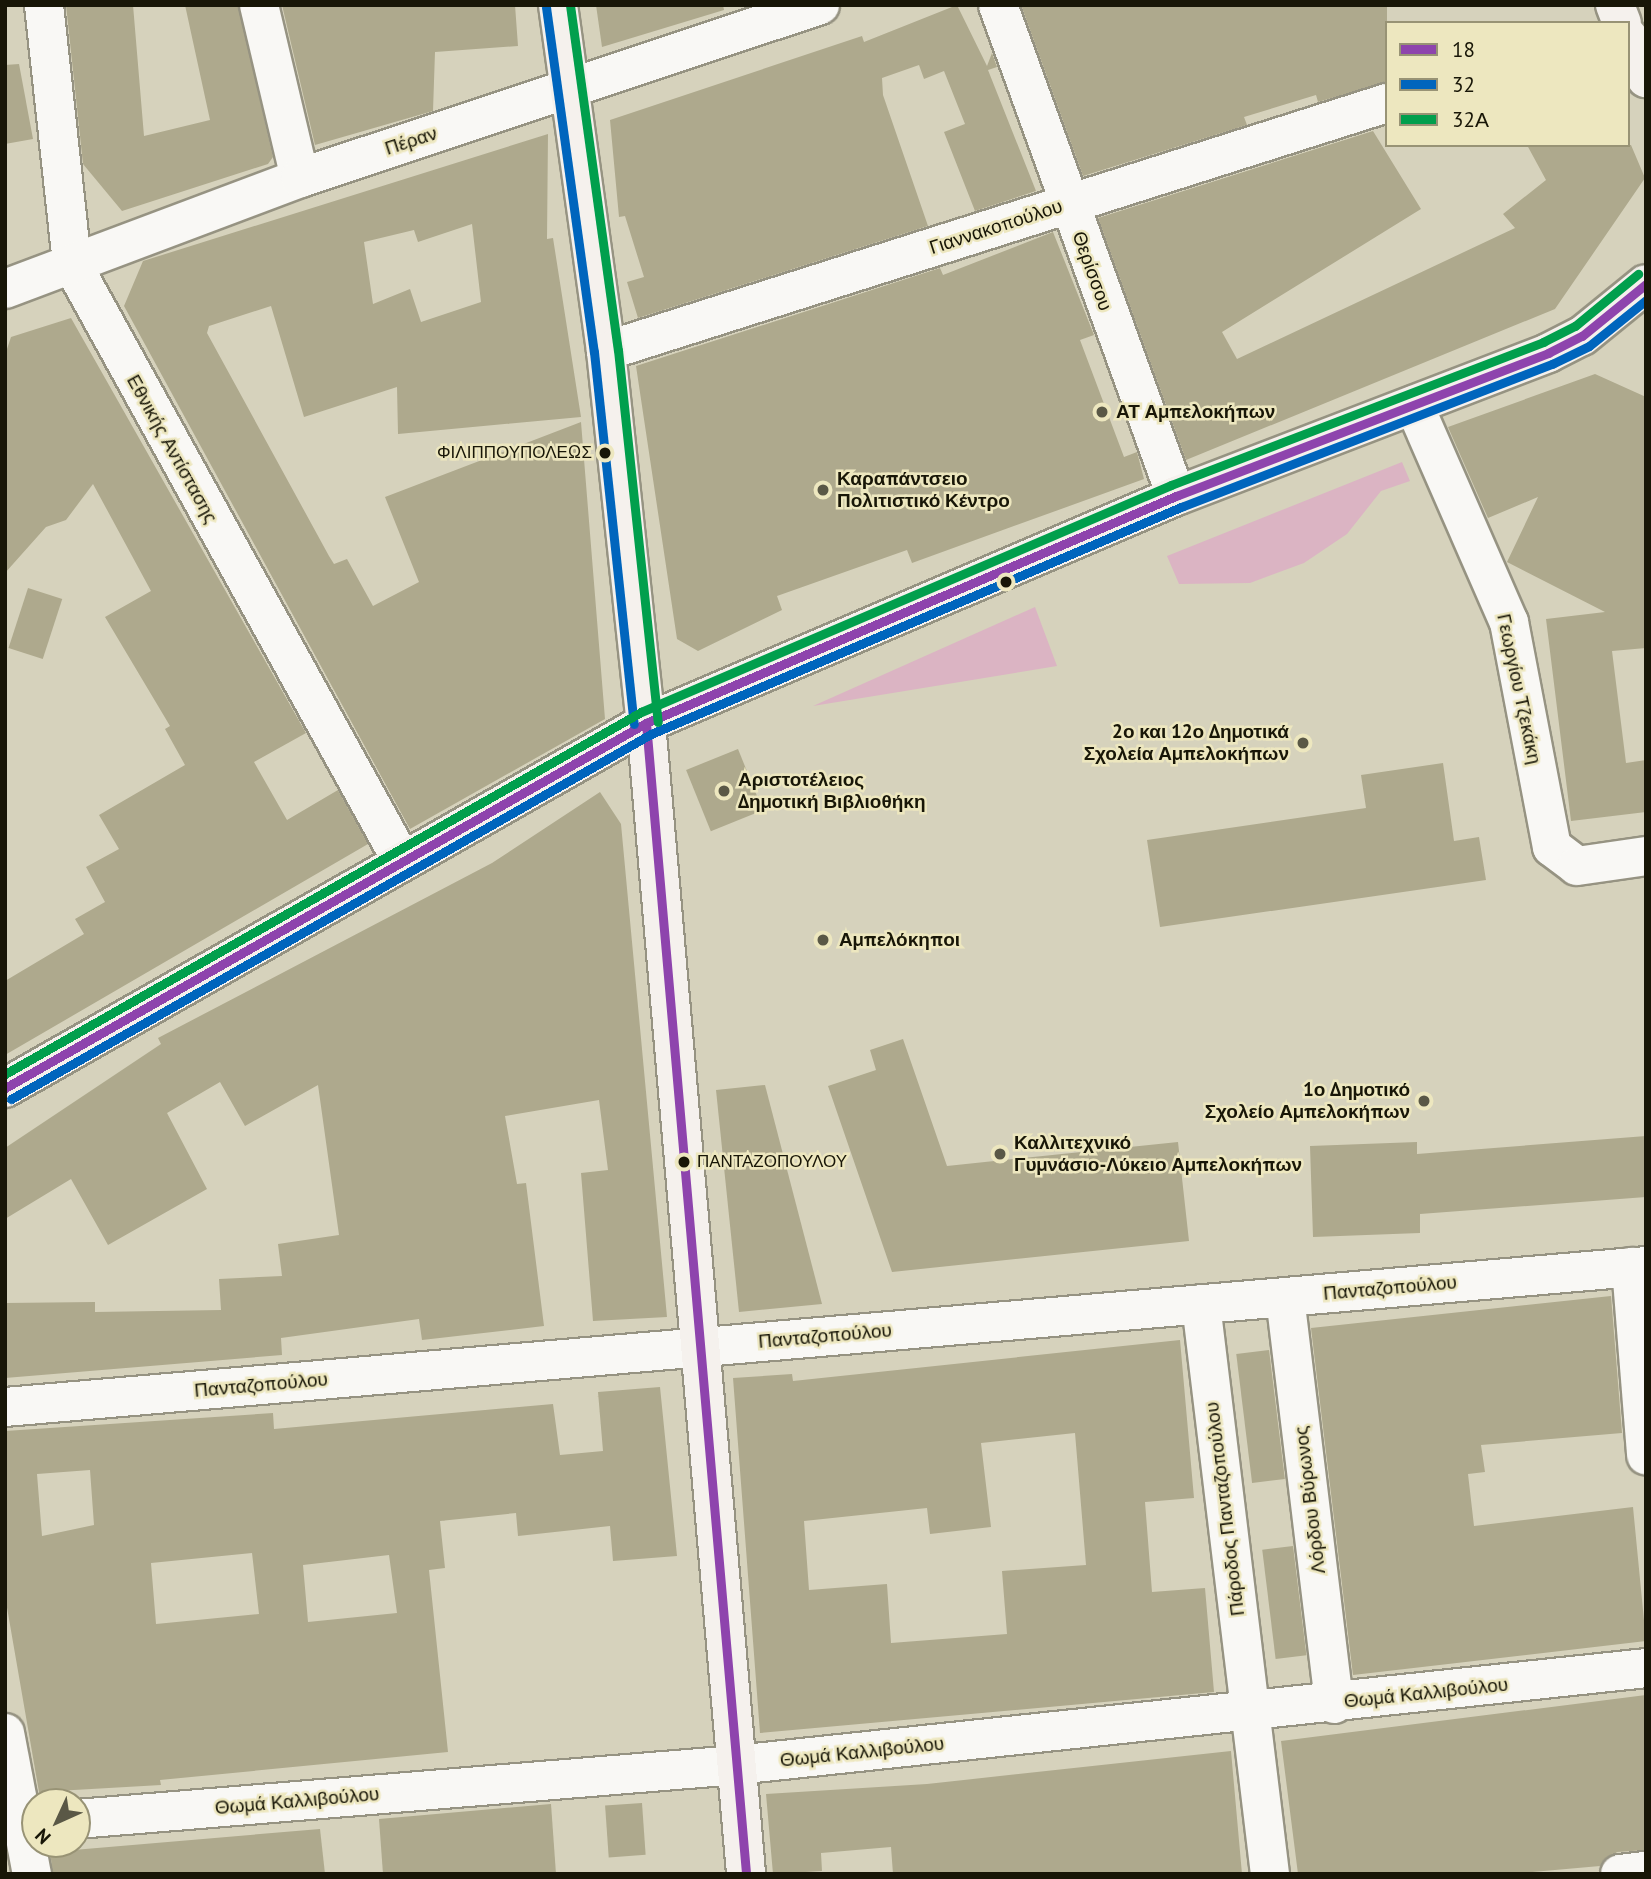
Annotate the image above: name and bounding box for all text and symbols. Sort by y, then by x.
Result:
legend [1385,21,1630,147]
text: 18 [1452,36,1475,63]
text: 32 [1452,71,1475,98]
text: 32Α [1452,106,1489,133]
street label: Πέραν [382,122,440,160]
street label: Γιαννακοπούλου [927,195,1065,259]
street label: Θερίσσου [1067,228,1117,314]
street label: Εθνικής Αντίστασης [122,371,222,527]
place label: ΑΤ Αμπελοκήπων [1116,401,1275,423]
marker: ΑΤ Αμπελοκήπων [1094,404,1110,420]
place label: ΦΙΛΙΠΠΟΥΠΟΛΕΩΣ [437,443,592,463]
marker: ΦΙΛΙΠΠΟΥΠΟΛΕΩΣ [598,446,612,460]
place label: Καραπάντσειο Πολιτιστικό Κέντρο [837,468,1010,512]
marker: Καραπάντσειο Πολιτιστικό Κέντρο [815,482,831,498]
unlabelled marker [999,575,1013,589]
street label: Γεωργίου Τζεκάκη [1492,612,1546,766]
place label: 2ο και 12ο Δημοτικά Σχολεία Αμπελοκήπων [1084,721,1289,765]
marker: 2ο και 12ο Δημοτικά Σχολεία Αμπελοκήπων [1295,735,1311,751]
place label: Αριστοτέλειος Δημοτική Βιβλιοθήκη [738,769,926,813]
marker: Αριστοτέλειος Δημοτική Βιβλιοθήκη [716,783,732,799]
place label: Αμπελόκηποι [839,929,960,951]
marker: Αμπελόκηποι [813,930,833,950]
place label: 1ο Δημοτικό Σχολείο Αμπελοκήπων [1205,1079,1410,1123]
marker: 1ο Δημοτικό Σχολείο Αμπελοκήπων [1416,1093,1432,1109]
place label: Καλλιτεχνικό Γυμνάσιο-Λύκειο Αμπελοκήπων [1014,1132,1302,1176]
marker: Καλλιτεχνικό Γυμνάσιο-Λύκειο Αμπελοκήπων [992,1146,1008,1162]
place label: ΠΑΝΤΑΖΟΠΟΥΛΟΥ [697,1152,847,1172]
marker: ΠΑΝΤΑΖΟΠΟΥΛΟΥ [677,1155,691,1169]
street label: Πανταζοπούλου [1322,1271,1458,1305]
street label: Πανταζοπούλου [757,1319,893,1353]
street label: Πανταζοπούλου [193,1368,329,1402]
street label: Πάροδος Πανταζοπούλου [1201,1401,1249,1617]
street label: Λόρδου Βύρωνος [1290,1425,1330,1575]
street label: Θωμά Καλλιβούλου [1343,1673,1509,1713]
street label: Θωμά Καλλιβούλου [779,1732,945,1772]
street label: Θωμά Καλλιβούλου [214,1782,380,1820]
north arrow [21,1788,91,1858]
text: N [30,1824,55,1849]

